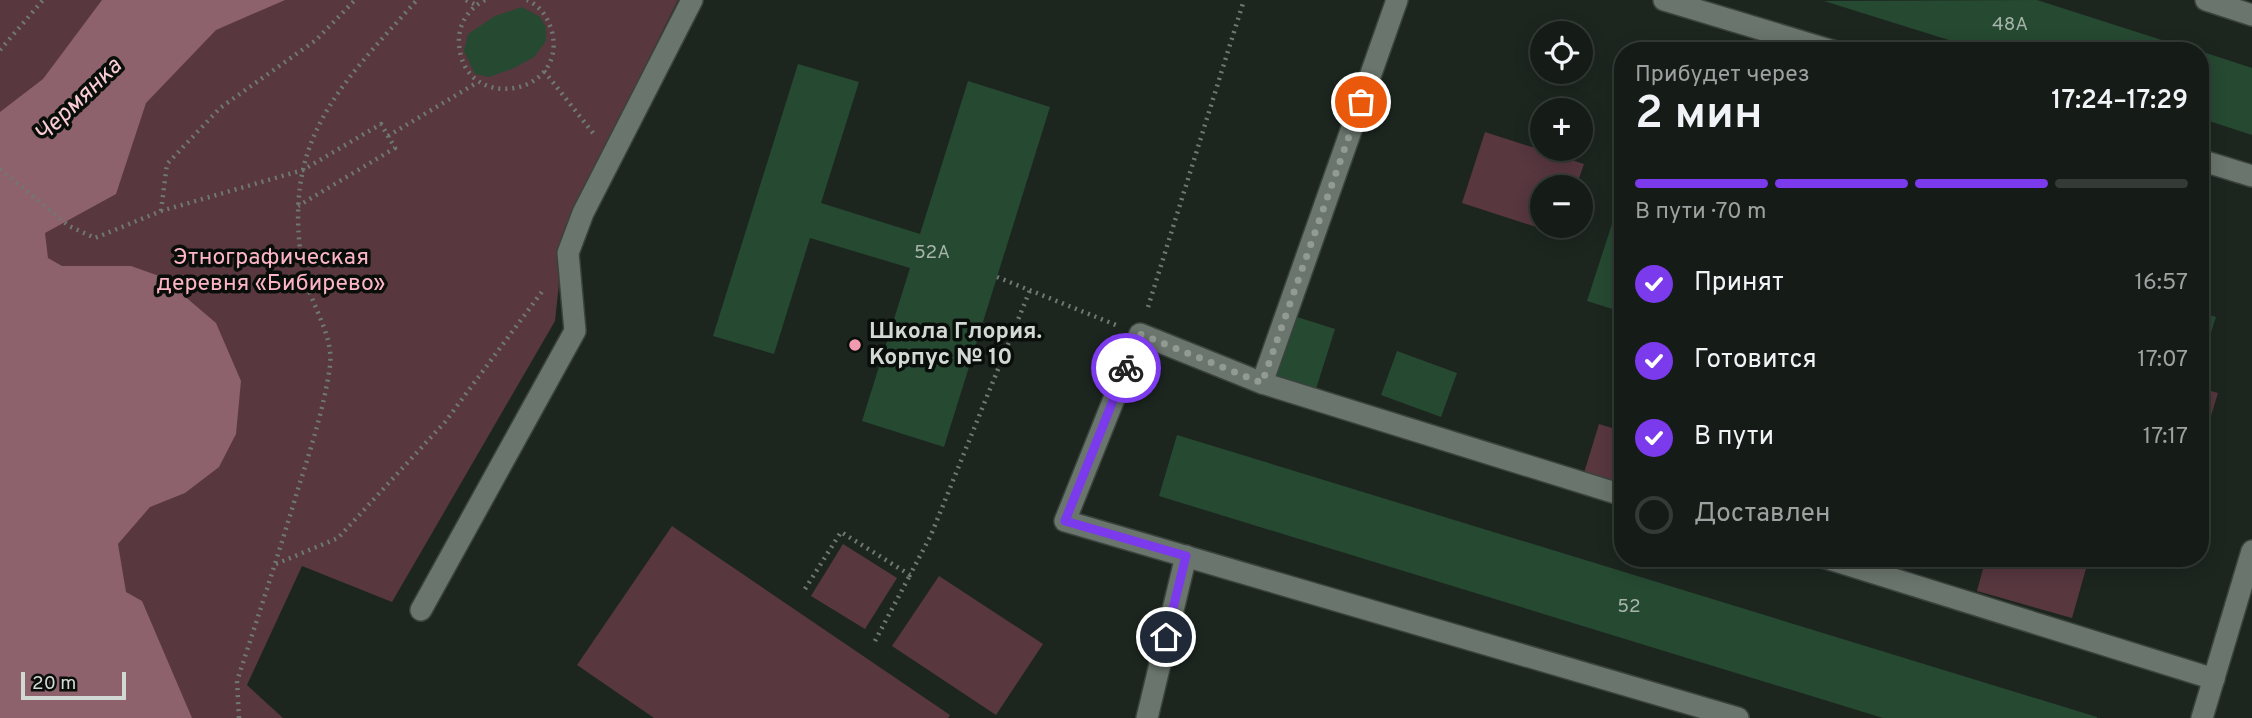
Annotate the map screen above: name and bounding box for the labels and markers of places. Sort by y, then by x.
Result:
pin [1331,72,1391,132]
place label: Школа Глория. Корпус № 10 [869,318,1042,373]
marker: Школа Глория. Корпус № 10 [847,337,863,353]
pin [1136,607,1196,667]

